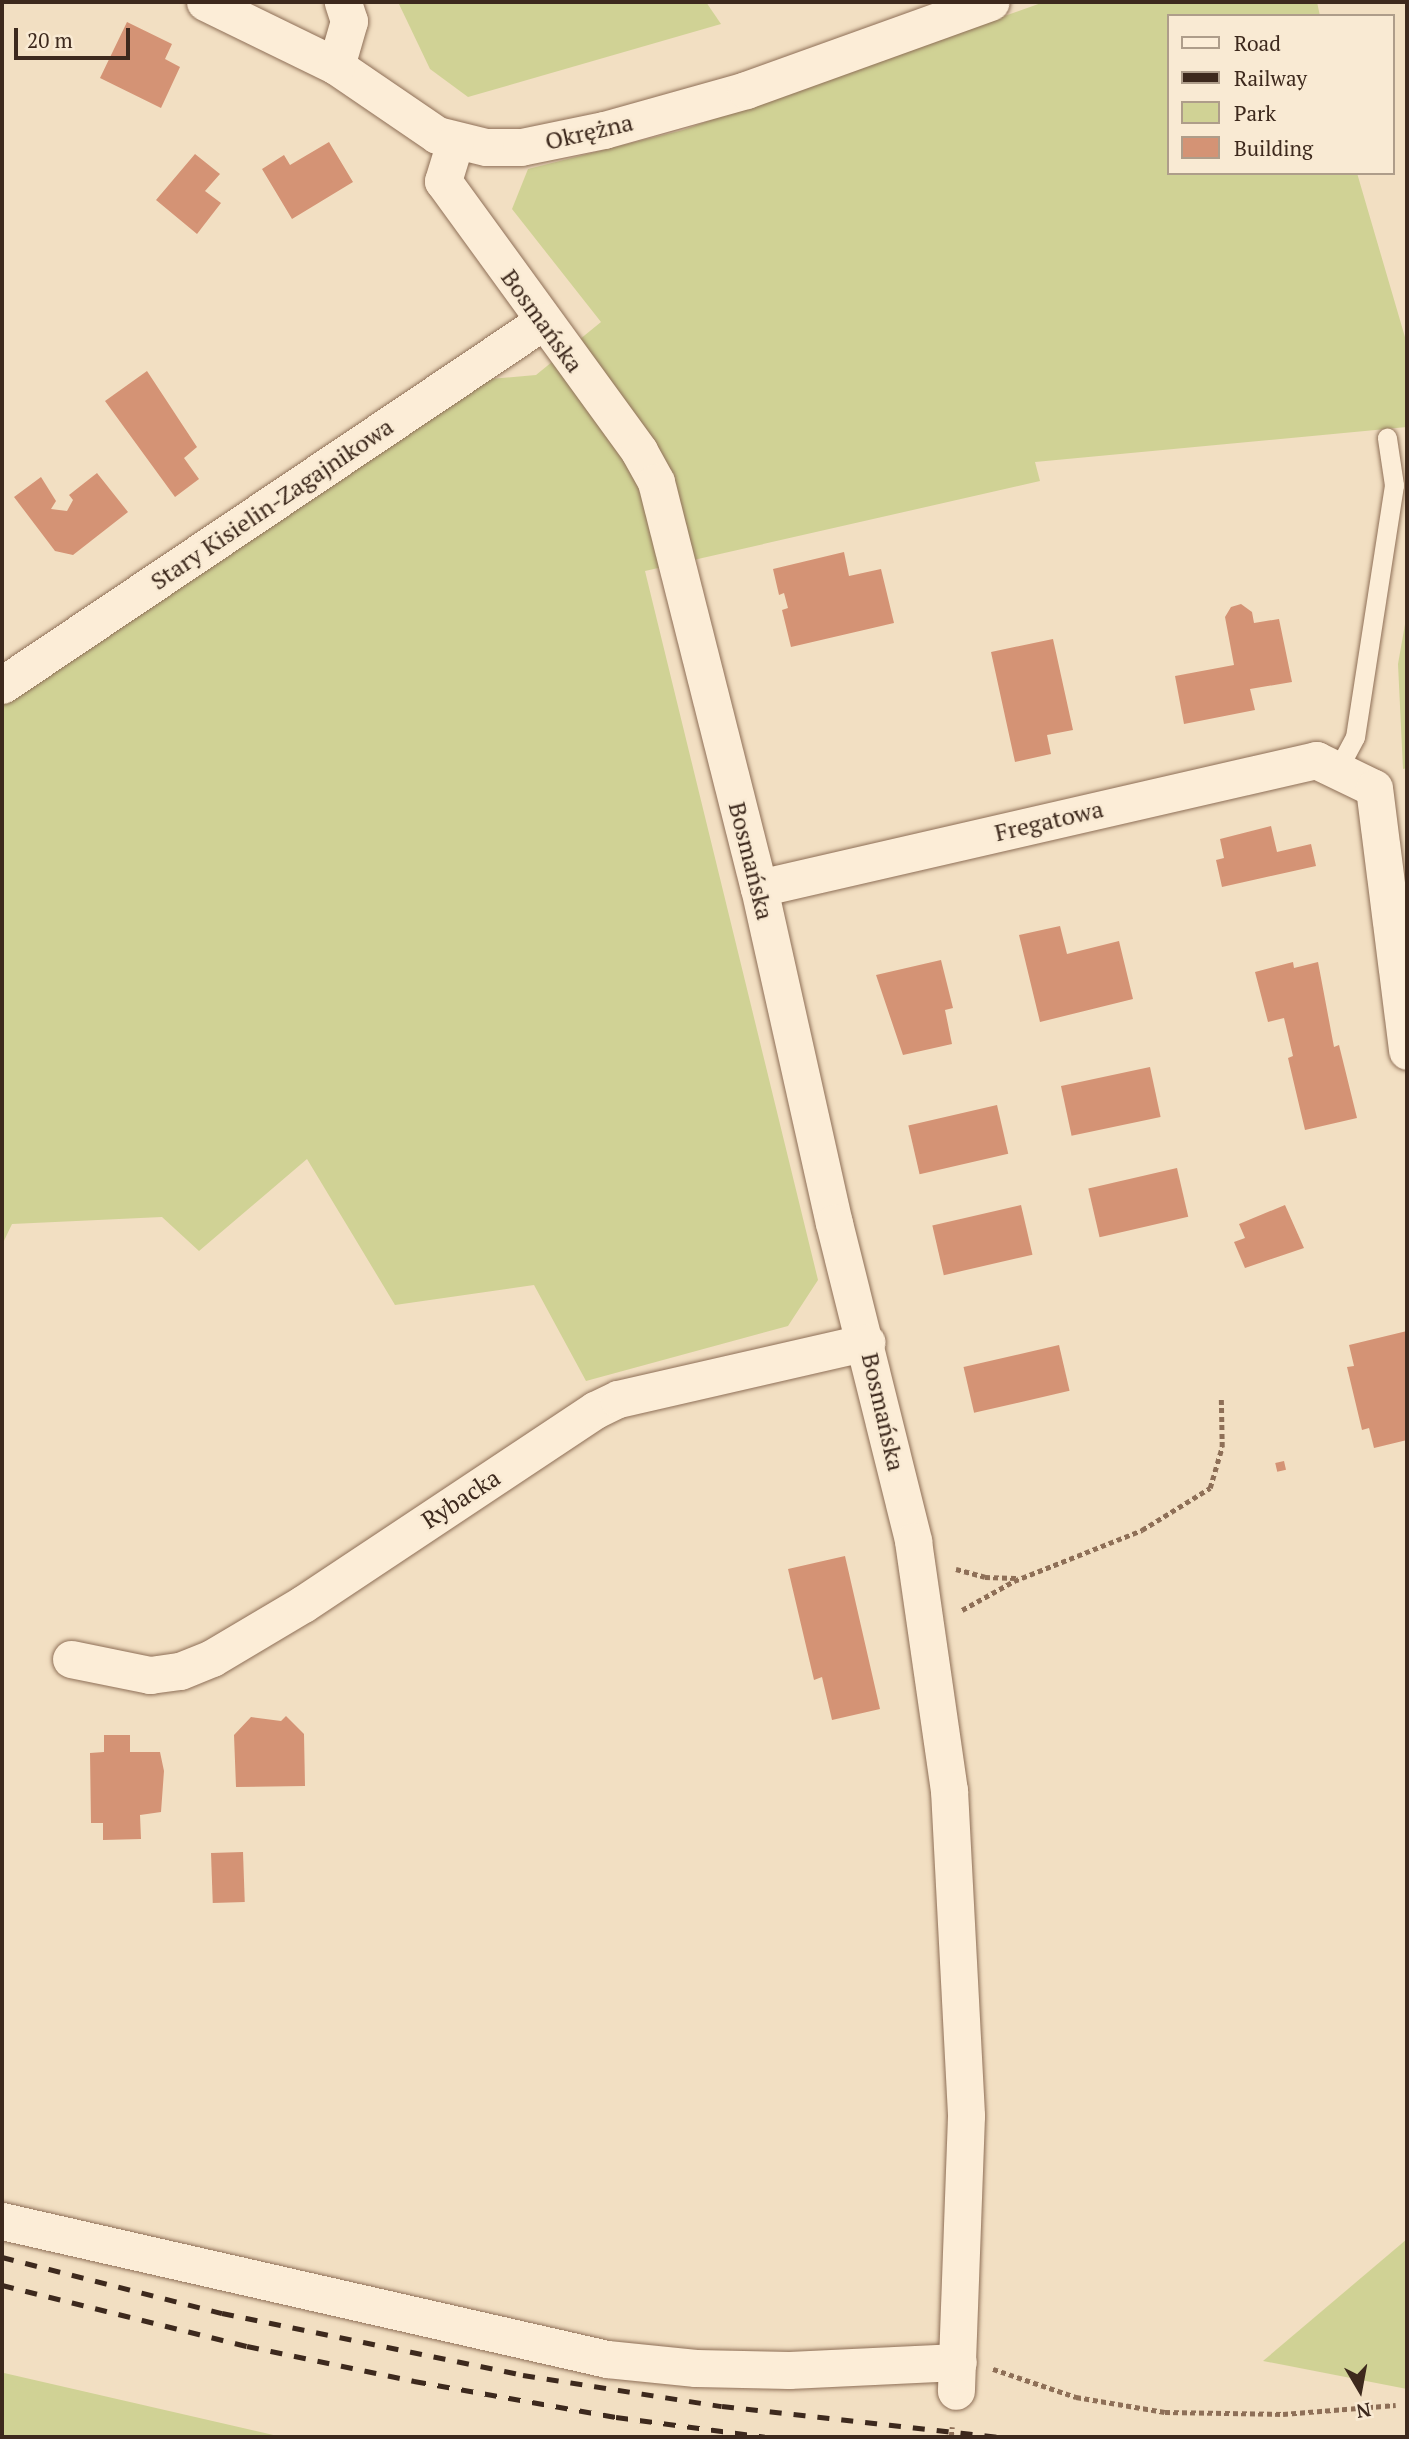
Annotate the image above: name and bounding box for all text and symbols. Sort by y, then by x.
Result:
scale bar [18,14,133,58]
legend [1168,14,1395,175]
text: 20 m [27,26,73,54]
text: Road [1234,29,1281,57]
text: Railway [1234,64,1307,92]
text: Park [1234,99,1276,127]
street label: Okrężna [542,108,636,156]
text: Building [1234,134,1313,162]
street label: Bosmańska [495,264,589,378]
street label: Stary Kisielin-Zagajnikowa [145,412,399,596]
street label: Fregatowa [992,795,1106,847]
street label: Bosmańska [722,799,780,923]
street label: Bosmańska [855,1350,911,1474]
street label: Rybacka [417,1463,505,1535]
north arrow [1325,2355,1395,2425]
text: N [1354,2398,1373,2425]

